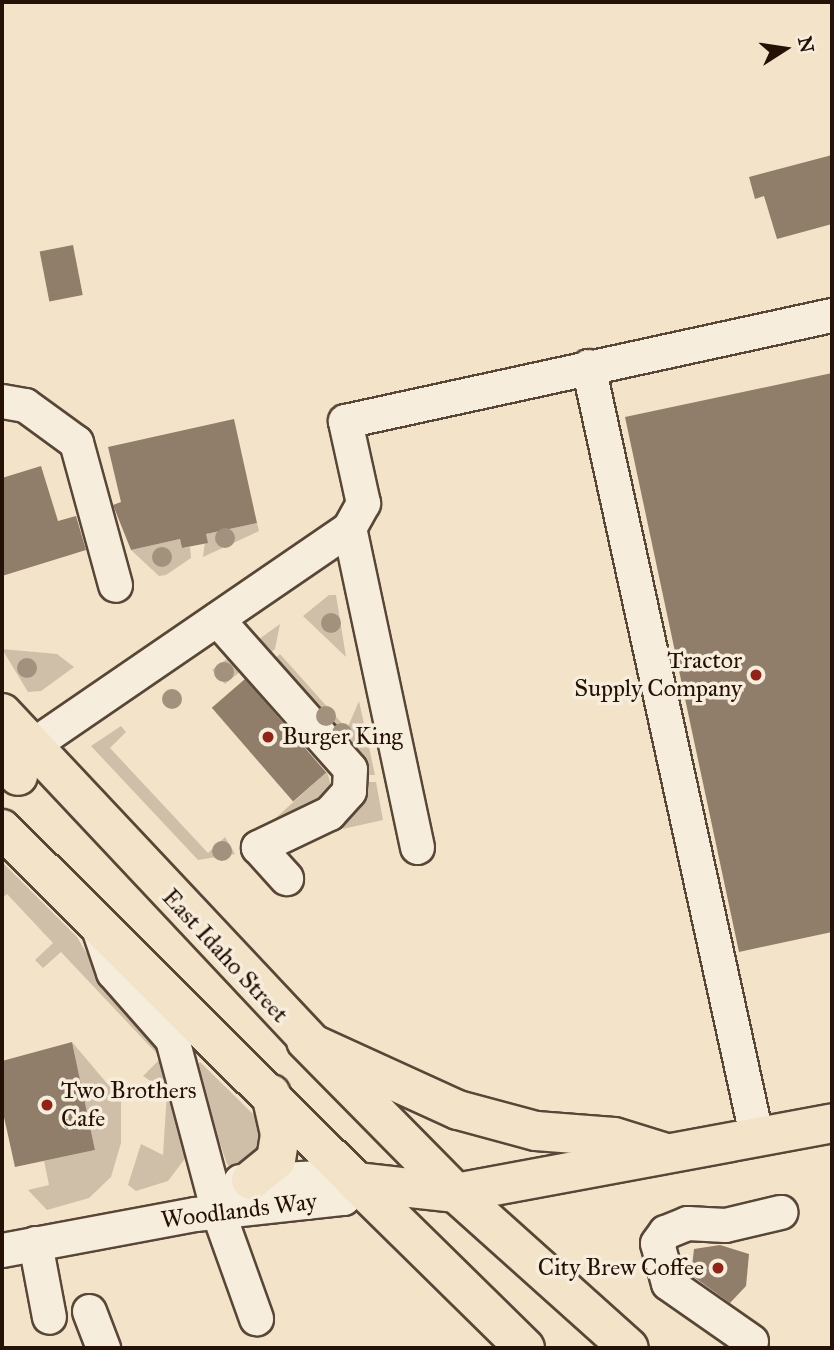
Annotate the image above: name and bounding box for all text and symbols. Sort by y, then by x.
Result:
north arrow [750,14,820,84]
text: N [793,34,819,55]
place label: Tractor Supply Company [574,647,742,703]
marker: Tractor Supply Company [748,667,764,683]
place label: Burger King [282,723,403,751]
marker: Burger King [260,729,276,745]
street label: East Idaho Street [156,883,294,1029]
place label: Two Brothers Cafe [61,1077,197,1133]
marker: Two Brothers Cafe [39,1097,55,1113]
street label: Woodlands Way [159,1187,319,1235]
place label: City Brew Coffee [538,1254,704,1282]
marker: City Brew Coffee [710,1260,726,1276]

